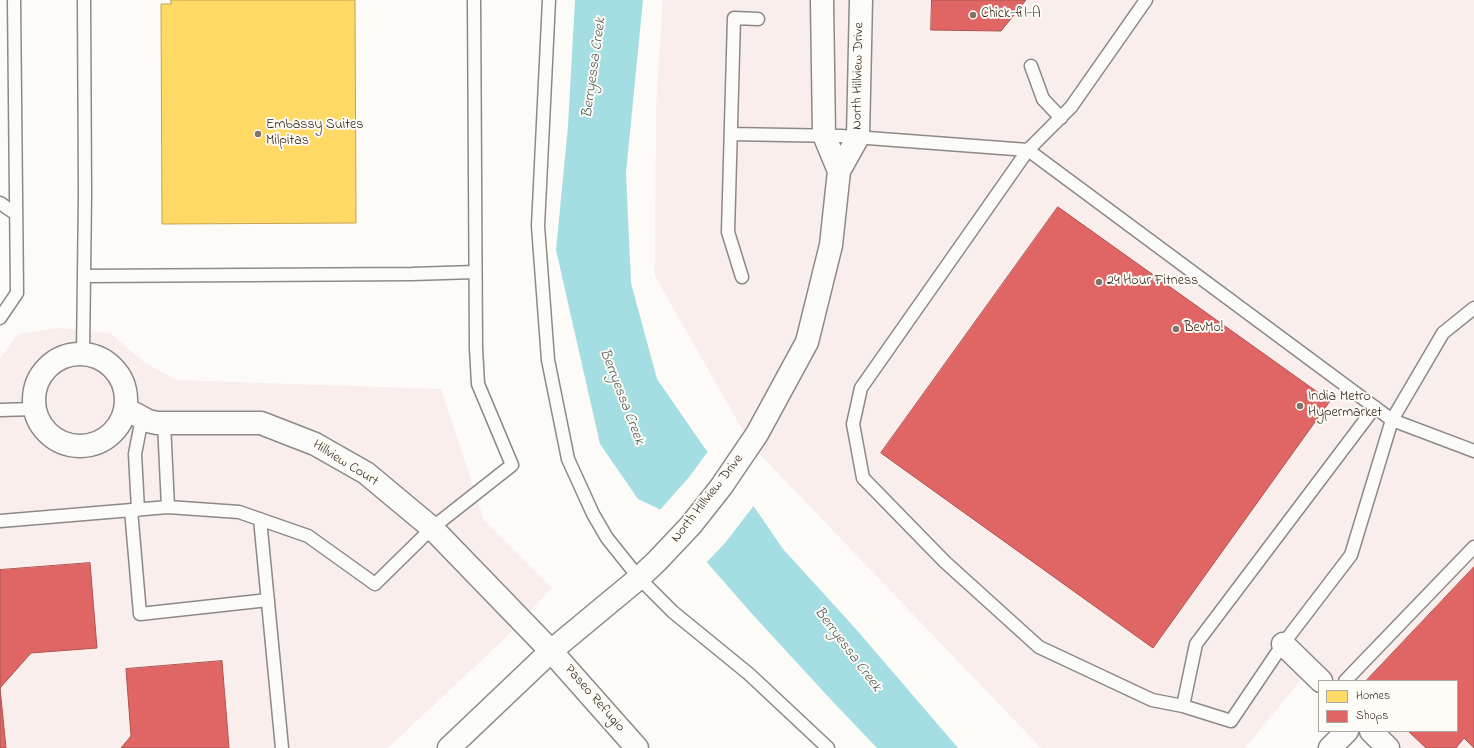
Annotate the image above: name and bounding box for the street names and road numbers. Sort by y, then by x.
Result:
street label: North Hillview Drive [850,22,868,130]
street label: Hillview Court [309,437,381,491]
street label: North Hillview Drive [668,452,748,546]
street label: Paseo Refugio [560,662,628,736]

